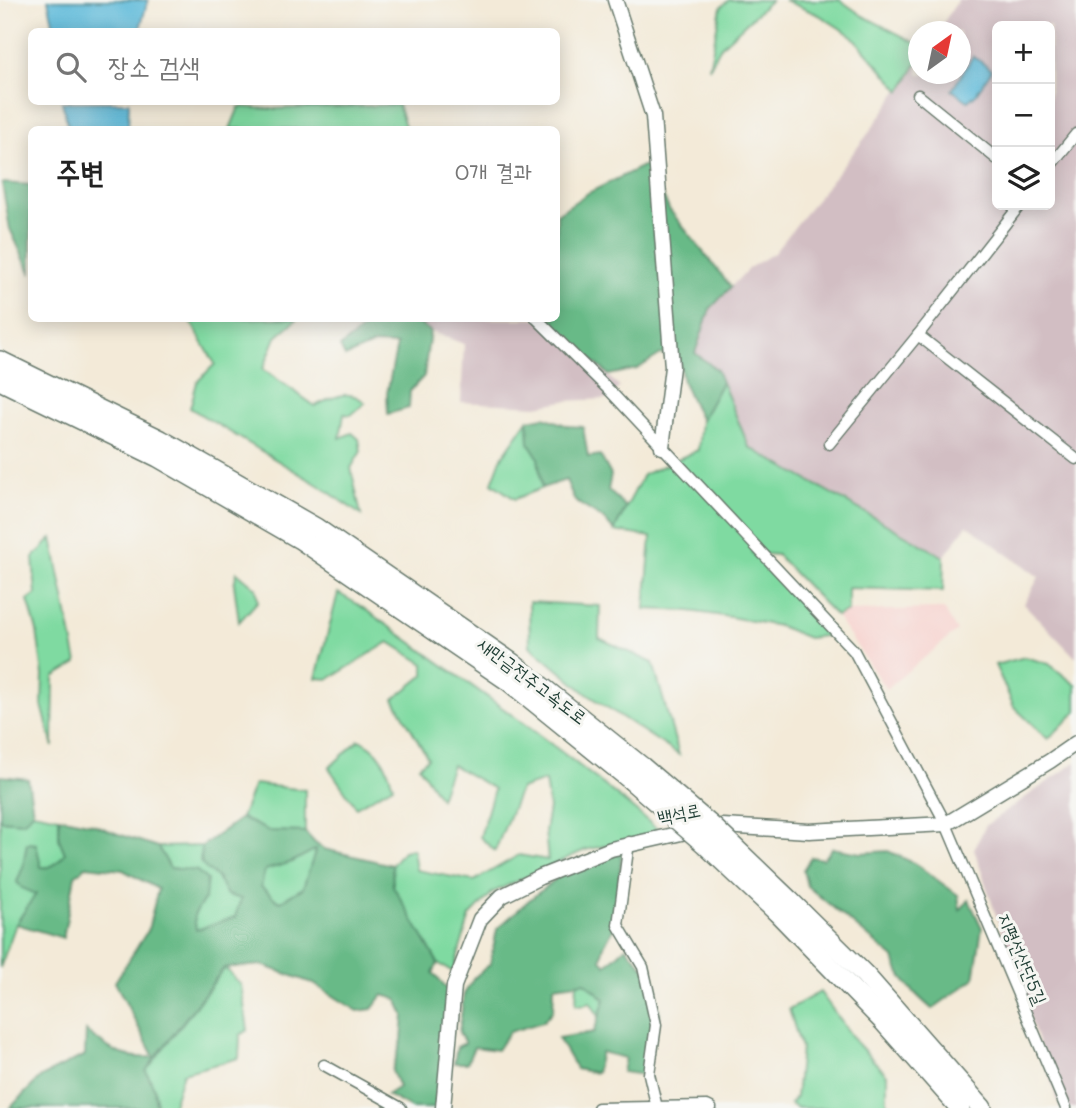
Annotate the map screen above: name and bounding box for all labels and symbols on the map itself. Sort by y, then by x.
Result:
north arrow [908,21,971,84]
street label: 새만금전주고속도로 [473,631,592,729]
street label: 백석로 [655,797,702,829]
street label: 지평선산단5길 [993,909,1053,1009]

